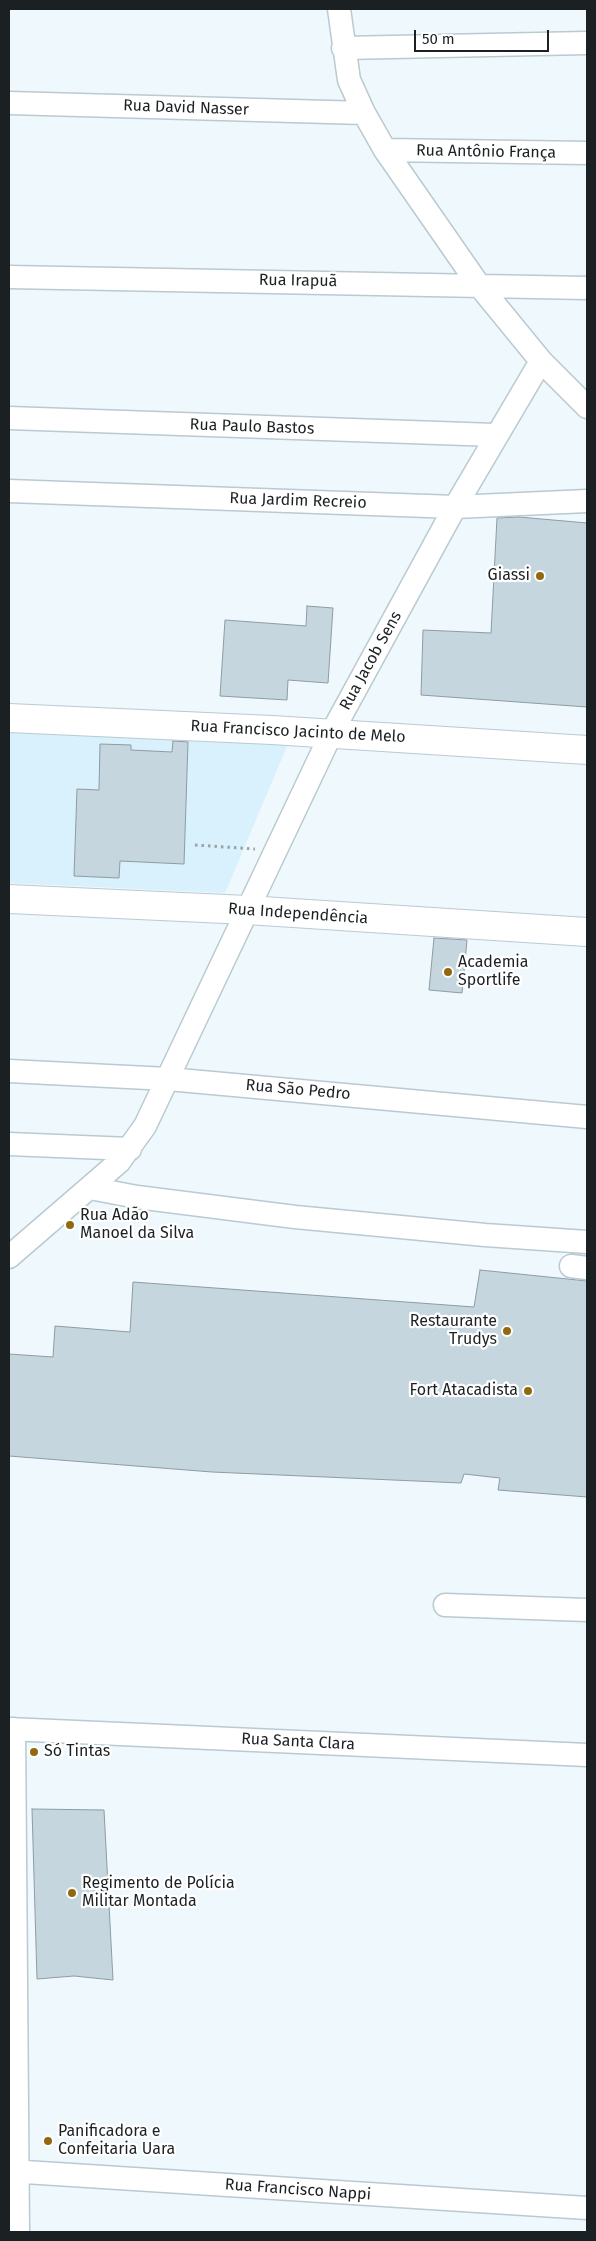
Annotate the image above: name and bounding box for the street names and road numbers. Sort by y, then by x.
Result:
street label: Rua David Nasser [123,96,249,120]
street label: Rua Antônio França [416,141,556,163]
street label: Rua Irapuã [259,271,337,291]
street label: Rua Paulo Bastos [189,415,315,439]
street label: Rua Jardim Recreio [229,489,367,513]
street label: Rua Jacob Sens [336,608,406,714]
street label: Rua Francisco Jacinto de Melo [190,717,406,747]
street label: Rua Independência [227,900,369,928]
street label: Rua São Pedro [245,1076,351,1104]
street label: Rua Santa Clara [241,1729,355,1755]
street label: Rua Francisco Nappi [224,2175,372,2205]

